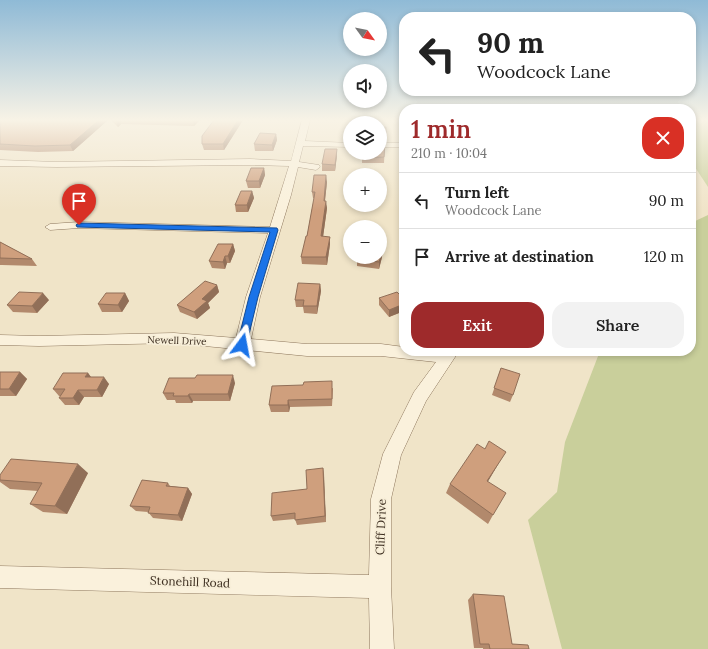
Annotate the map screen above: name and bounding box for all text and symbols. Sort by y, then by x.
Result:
north arrow [343,12,387,56]
map controls [343,12,387,264]
text: 90 m [477,25,544,61]
icon: left [411,28,463,80]
text: Woodcock Lane [477,60,611,83]
button: sound [343,64,387,108]
text: 1 min [411,114,471,145]
button: layers [343,116,387,160]
button: close [642,117,684,159]
text: 210 m · 10:04 [411,145,487,162]
button: + [343,168,387,212]
text: Turn left [445,183,509,202]
pin [62,184,96,225]
icon: arrive [68,190,90,212]
icon: left [411,190,433,212]
text: 90 m [649,191,684,210]
text: Woodcock Lane [445,202,542,219]
button: − [343,220,387,264]
icon: arrive [411,246,433,268]
text: Arrive at destination [445,247,594,266]
text: 120 m [644,247,684,266]
button: Exit [411,302,544,348]
button: Share [552,302,684,348]
position arrow [221,324,263,366]
street label: Newell Drive [147,333,207,348]
street label: Cliff Drive [372,498,389,555]
street label: Stonehill Road [150,573,230,590]

